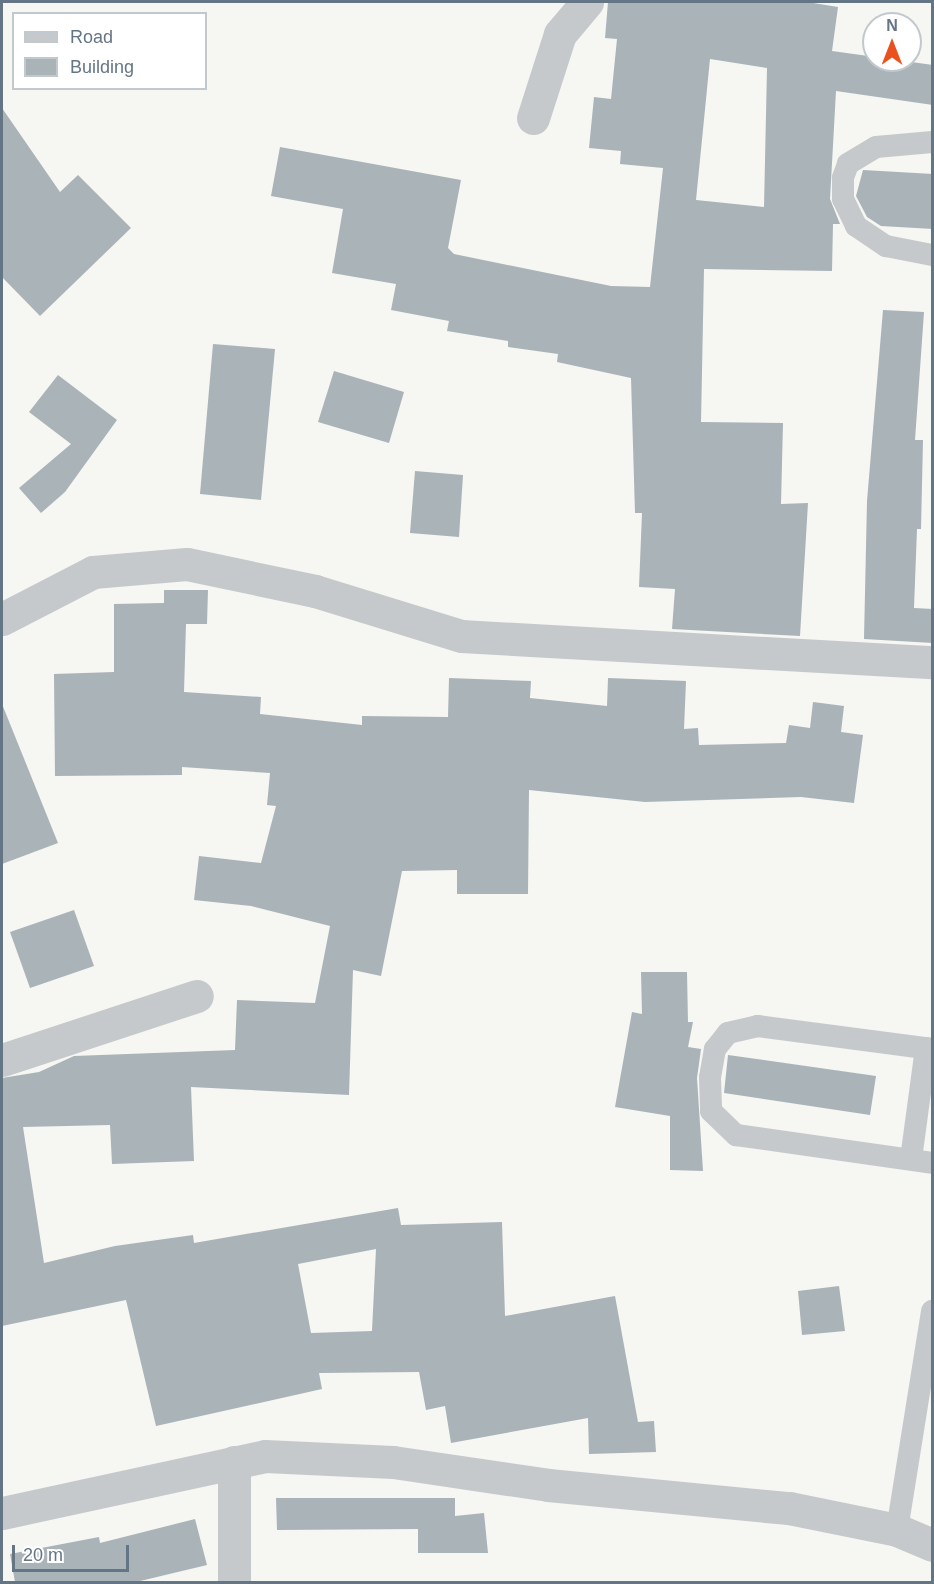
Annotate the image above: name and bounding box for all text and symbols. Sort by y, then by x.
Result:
legend [12,12,207,90]
north arrow [862,12,922,72]
text: N [886,17,898,34]
text: Road [70,27,113,47]
text: Building [70,57,134,77]
scale bar [15,1533,132,1571]
text: 20 m [23,1545,63,1565]

